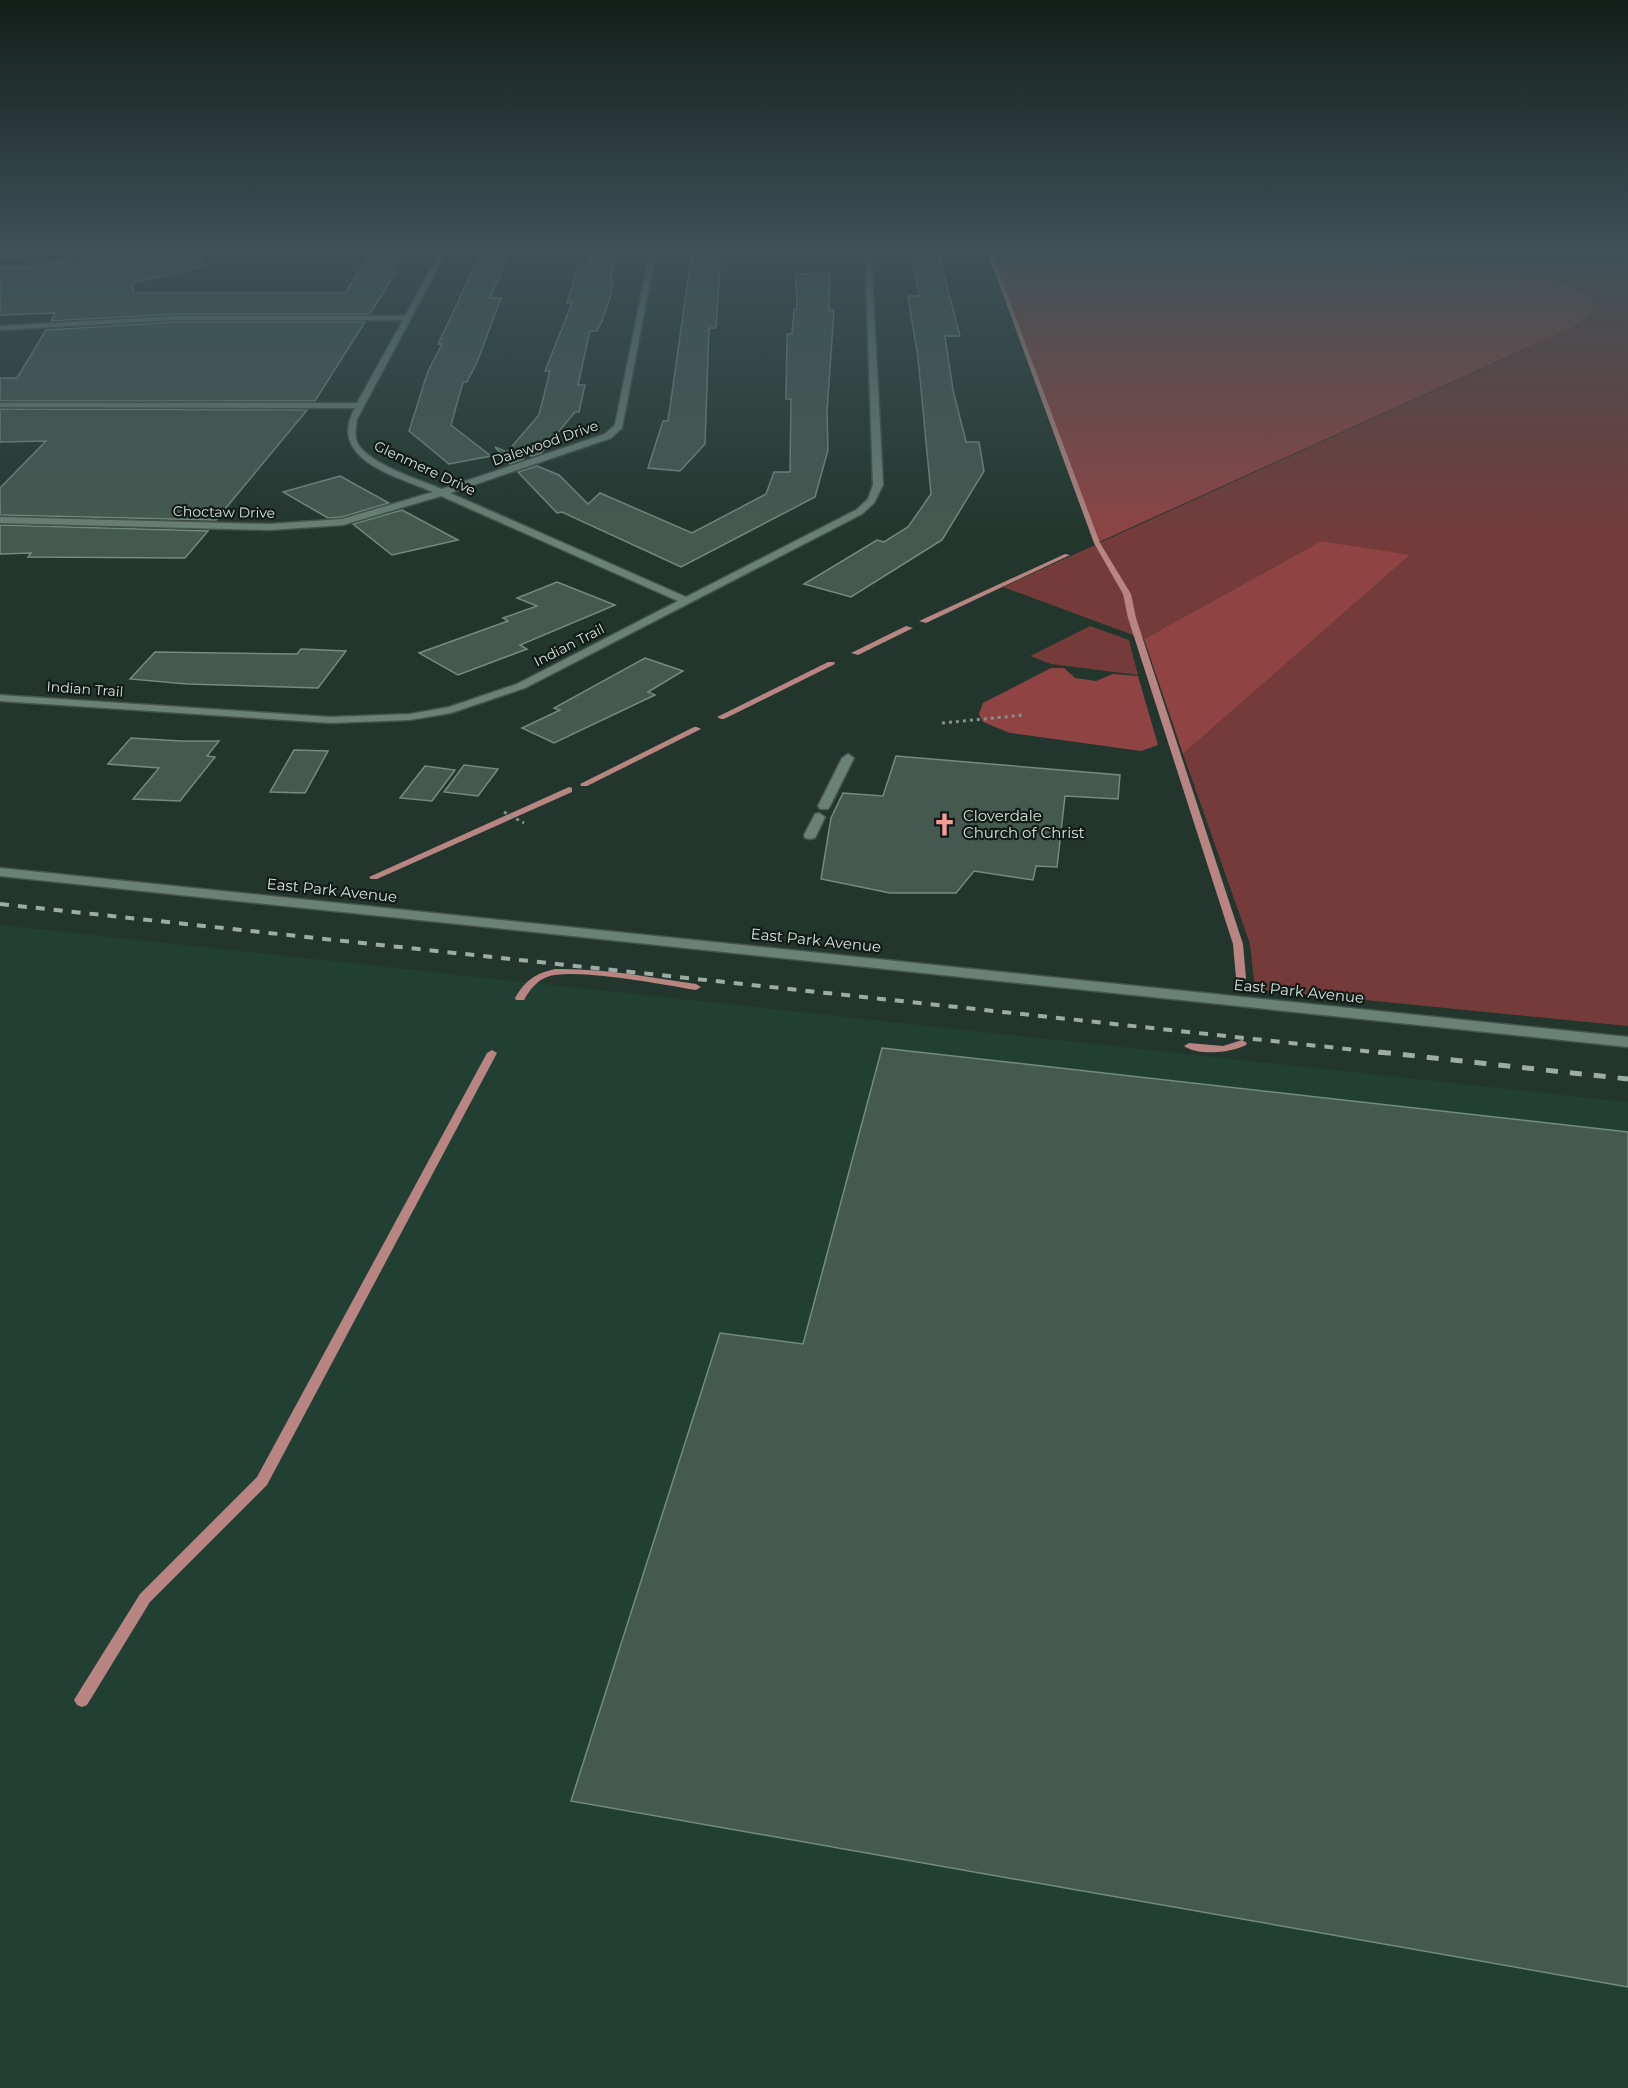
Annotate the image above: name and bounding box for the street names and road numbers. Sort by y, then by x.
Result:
street label: Dalewood Drive [489,416,601,470]
street label: Glenmere Drive [371,437,479,499]
street label: Choctaw Drive [173,502,275,522]
street label: Indian Trail [531,619,607,671]
street label: Indian Trail [46,677,124,701]
street label: East Park Avenue [266,874,398,906]
street label: East Park Avenue [750,924,882,956]
street label: East Park Avenue [1233,975,1365,1007]

